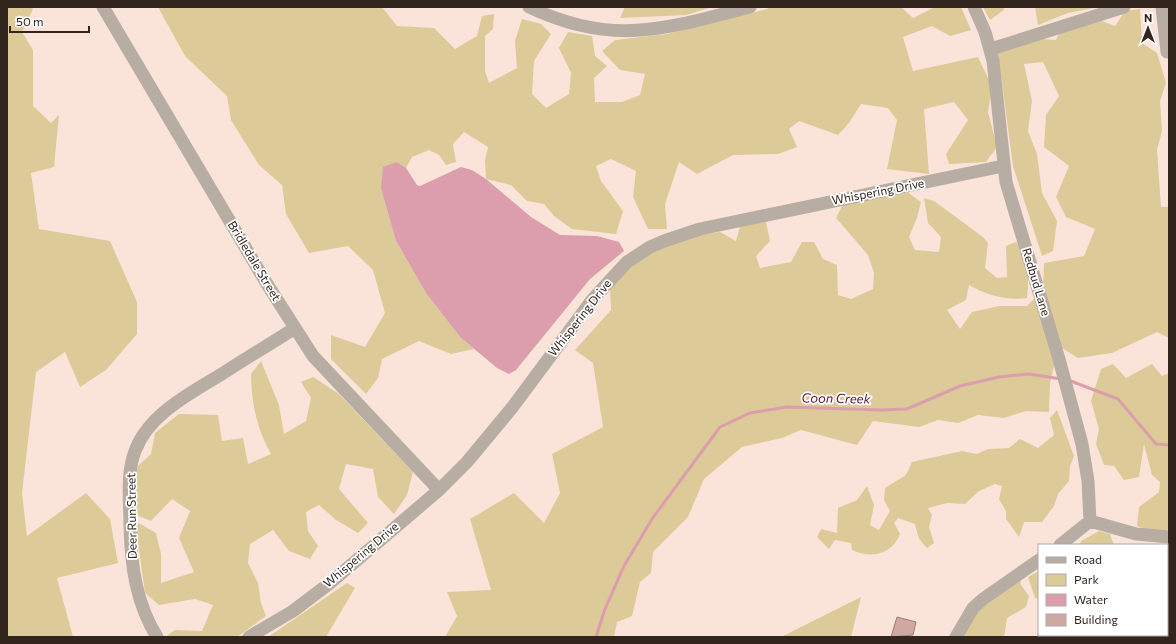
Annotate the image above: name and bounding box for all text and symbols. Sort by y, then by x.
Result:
scale bar [10,8,89,34]
north arrow [1128,8,1168,48]
text: N [1144,11,1152,24]
text: 50 m [16,14,44,28]
street label: Whispering Drive [831,175,925,207]
street label: Bridledale Street [225,218,284,303]
street label: Redbud Lane [1020,246,1054,317]
street label: Whispering Drive [545,276,614,359]
water label: Coon Creek [801,389,872,407]
street label: Deer Run Street [123,473,139,559]
street label: Whispering Drive [320,519,401,590]
legend [1038,544,1168,636]
text: Road [1074,552,1102,566]
text: Park [1074,572,1100,586]
text: Water [1074,592,1108,606]
text: Building [1074,612,1118,626]

